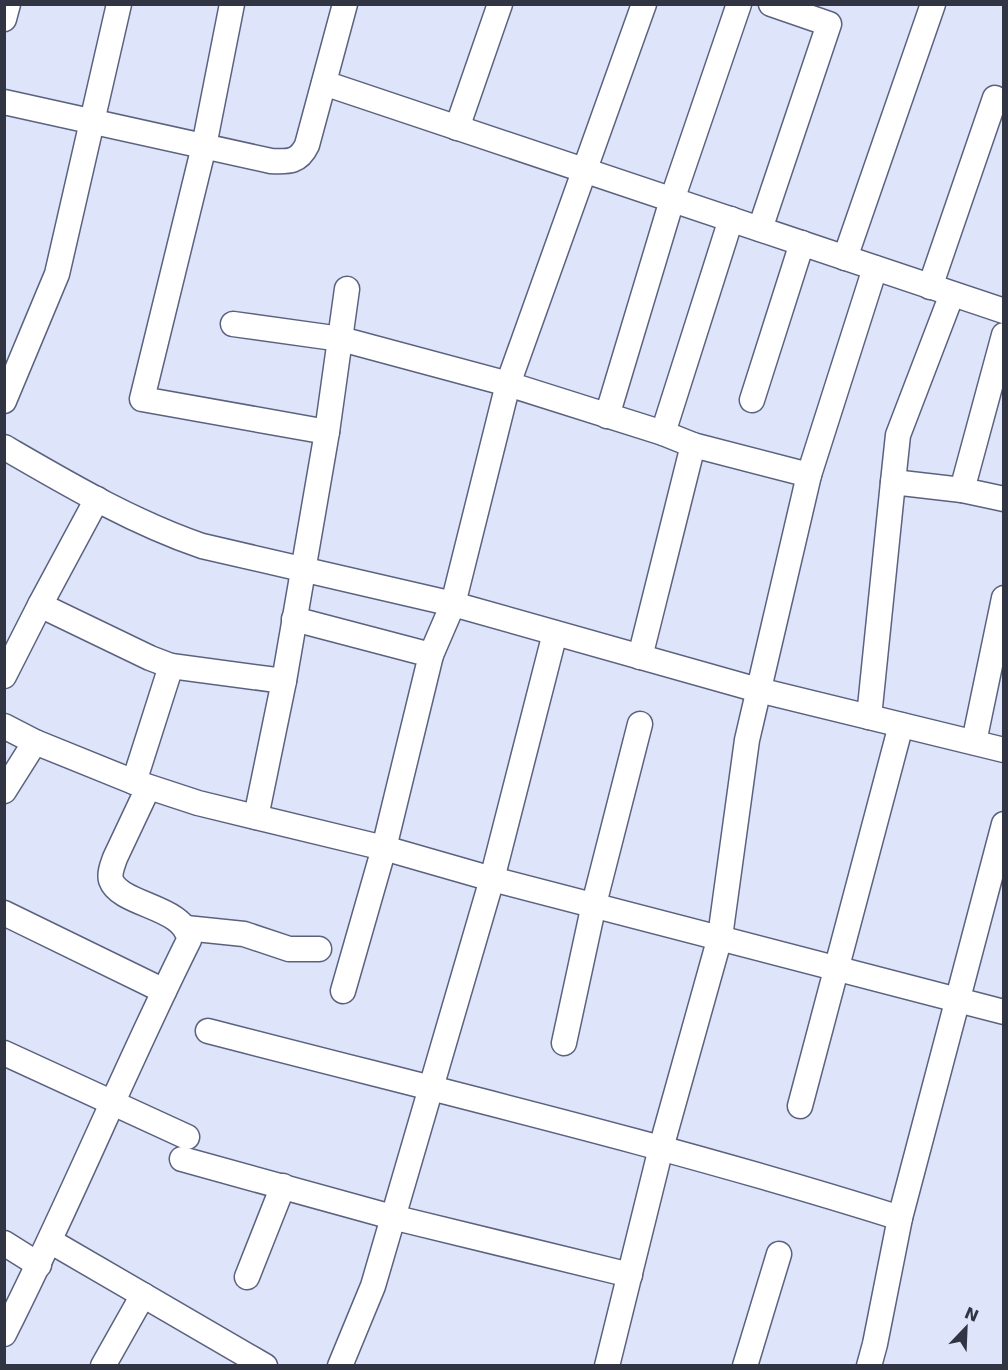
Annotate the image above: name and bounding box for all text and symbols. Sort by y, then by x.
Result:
north arrow [936,1298,996,1358]
text: N [962,1303,982,1326]

